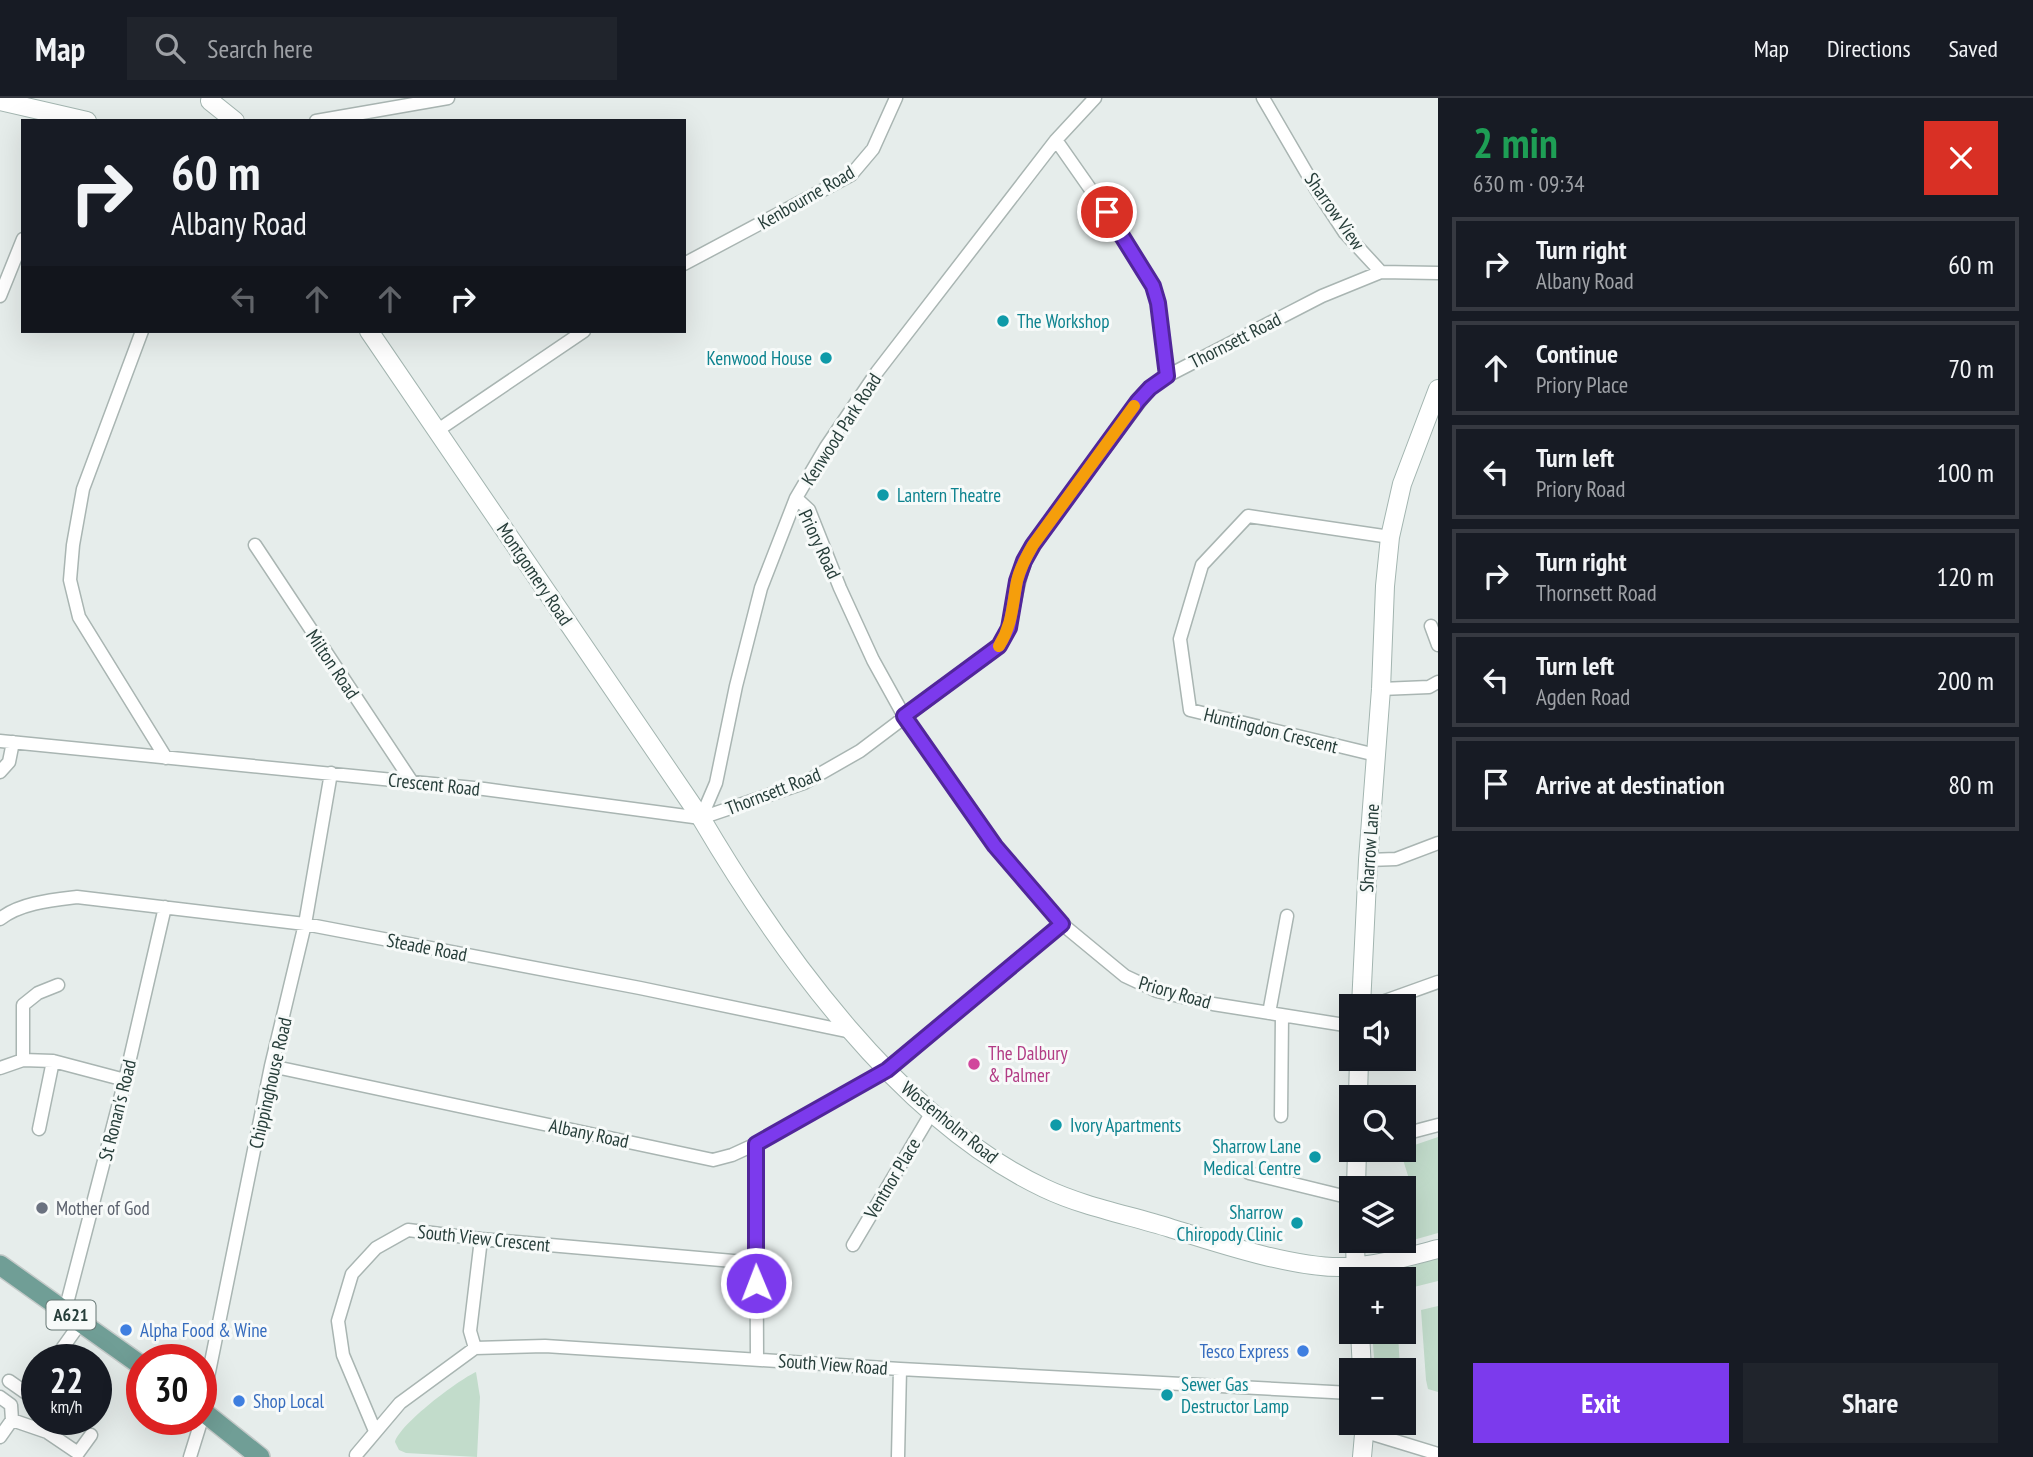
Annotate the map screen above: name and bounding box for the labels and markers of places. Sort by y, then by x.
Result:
pin [1077,182,1137,242]
place label: The Workshop [1017,309,1110,333]
marker: The Workshop [995,313,1011,329]
place label: Kenwood House [707,346,812,370]
marker: Kenwood House [818,350,834,366]
place label: Lantern Theatre [897,483,1001,507]
marker: Lantern Theatre [875,487,891,503]
place label: The Dalbury & Palmer [988,1041,1068,1087]
marker: The Dalbury & Palmer [966,1056,982,1072]
place label: Ivory Apartments [1070,1113,1181,1137]
marker: Ivory Apartments [1048,1117,1064,1133]
place label: Sharrow Lane Medical Centre [1203,1134,1301,1180]
marker: Sharrow Lane Medical Centre [1307,1149,1323,1165]
place label: Mother of God [56,1196,150,1220]
marker: Mother of God [34,1200,50,1216]
place label: Sharrow Chiropody Clinic [1177,1200,1284,1246]
marker: Sharrow Chiropody Clinic [1289,1215,1305,1231]
place label: Alpha Food & Wine [140,1318,268,1342]
marker: Alpha Food & Wine [118,1322,134,1338]
place label: Tesco Express [1199,1339,1289,1363]
marker: Tesco Express [1295,1343,1311,1359]
place label: Sewer Gas Destructor Lamp [1181,1372,1289,1418]
marker: Sewer Gas Destructor Lamp [1159,1387,1175,1403]
place label: Shop Local [253,1389,325,1413]
marker: Shop Local [231,1393,247,1409]

